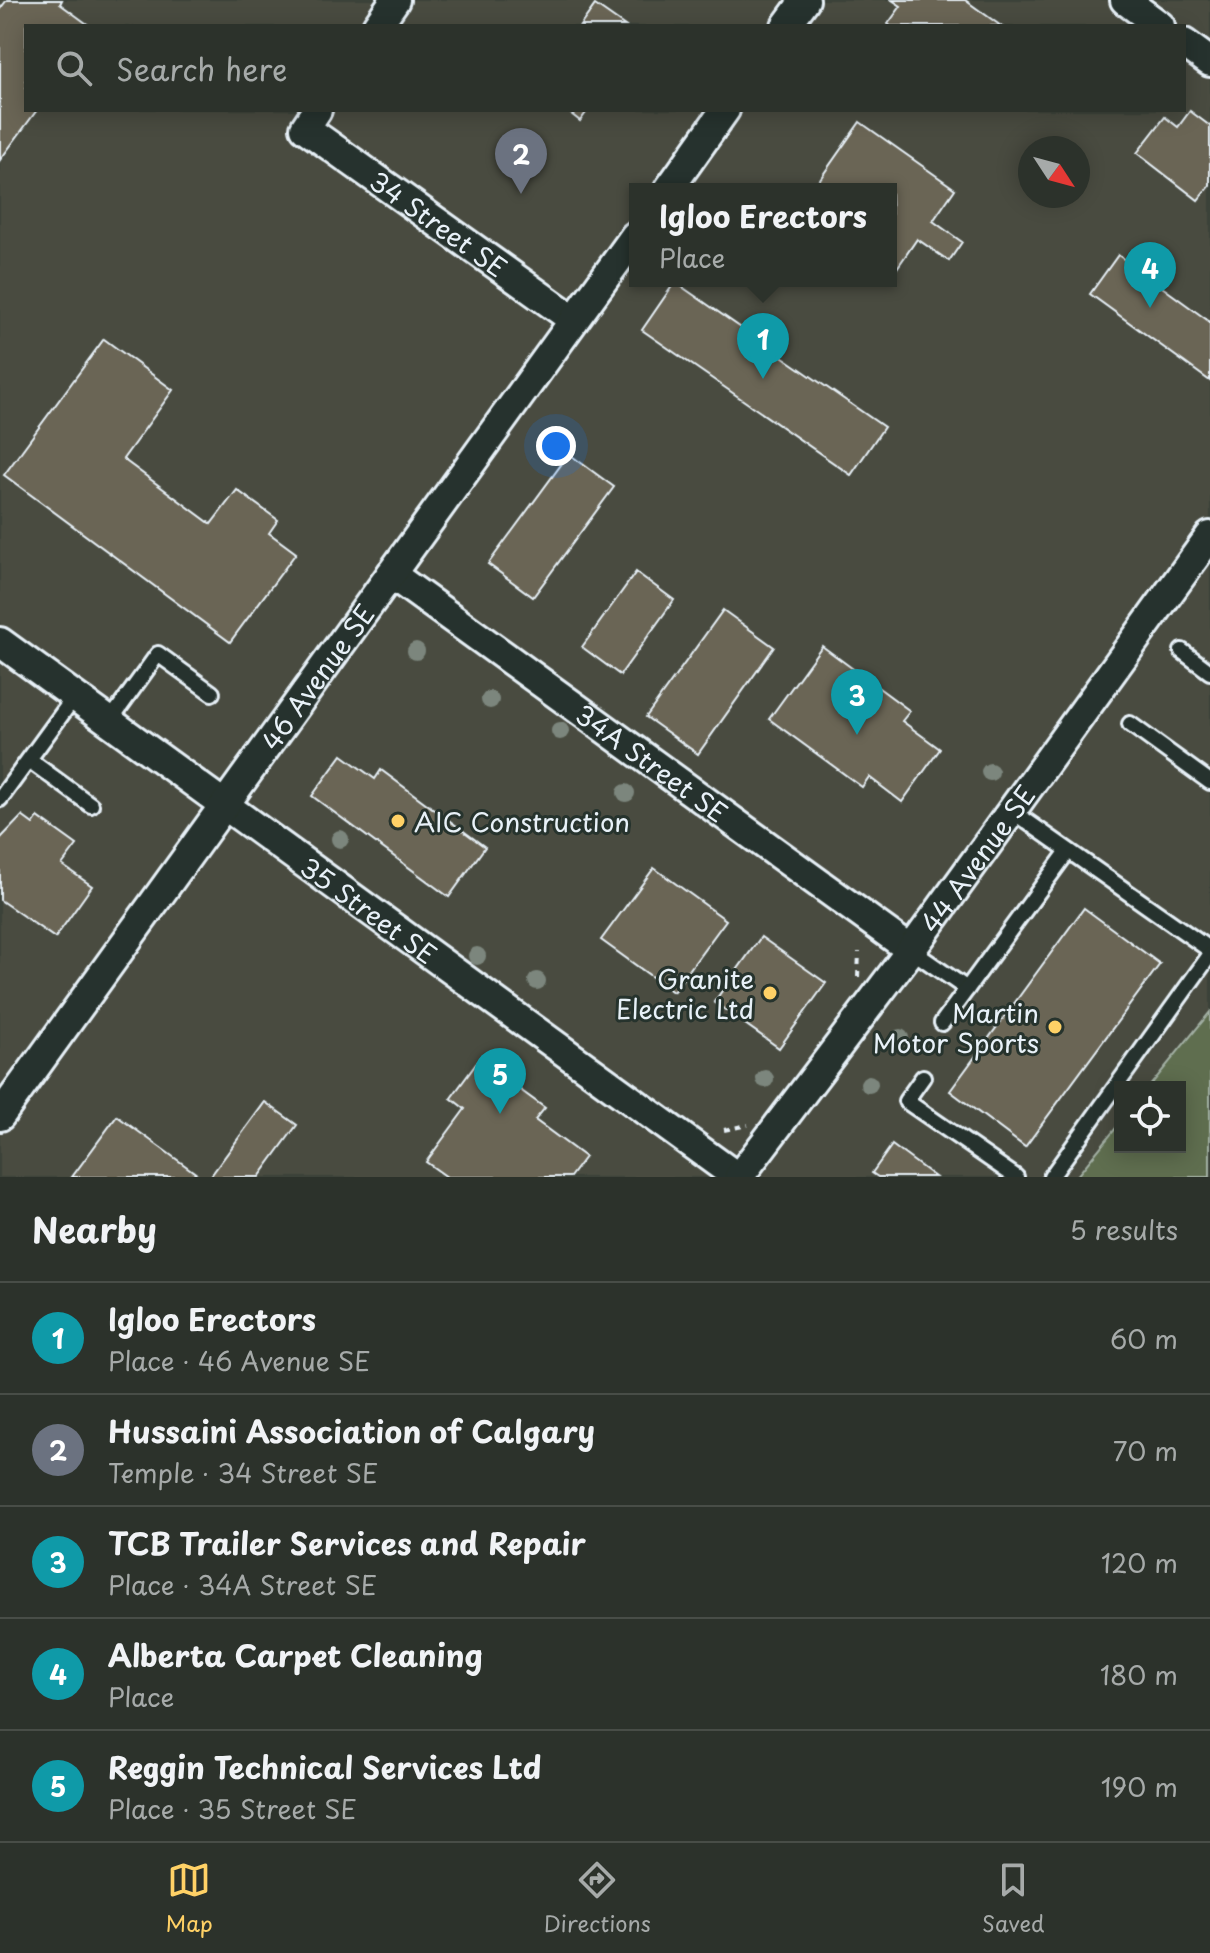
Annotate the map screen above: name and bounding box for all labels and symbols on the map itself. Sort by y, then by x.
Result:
pin: 2 [495,128,547,194]
north arrow [1018,136,1090,208]
street label: 34 Street SE [362,161,516,286]
pin: 4 [1124,242,1176,308]
pin: 1 [737,313,789,379]
your location [536,426,576,466]
street label: 46 Avenue SE [251,595,383,758]
pin: 3 [831,669,883,735]
street label: 34A Street SE [568,694,736,831]
street label: 44 Avenue SE [911,776,1044,940]
place label: AIC Construction [414,802,630,841]
marker: AIC Construction [389,812,407,830]
street label: 35 Street SE [293,847,445,973]
place label: Granite Electric Ltd [616,959,754,1028]
marker: Granite Electric Ltd [761,984,779,1002]
place label: Martin Motor Sports [873,993,1039,1062]
marker: Martin Motor Sports [1046,1018,1064,1036]
pin: 5 [474,1048,526,1114]

